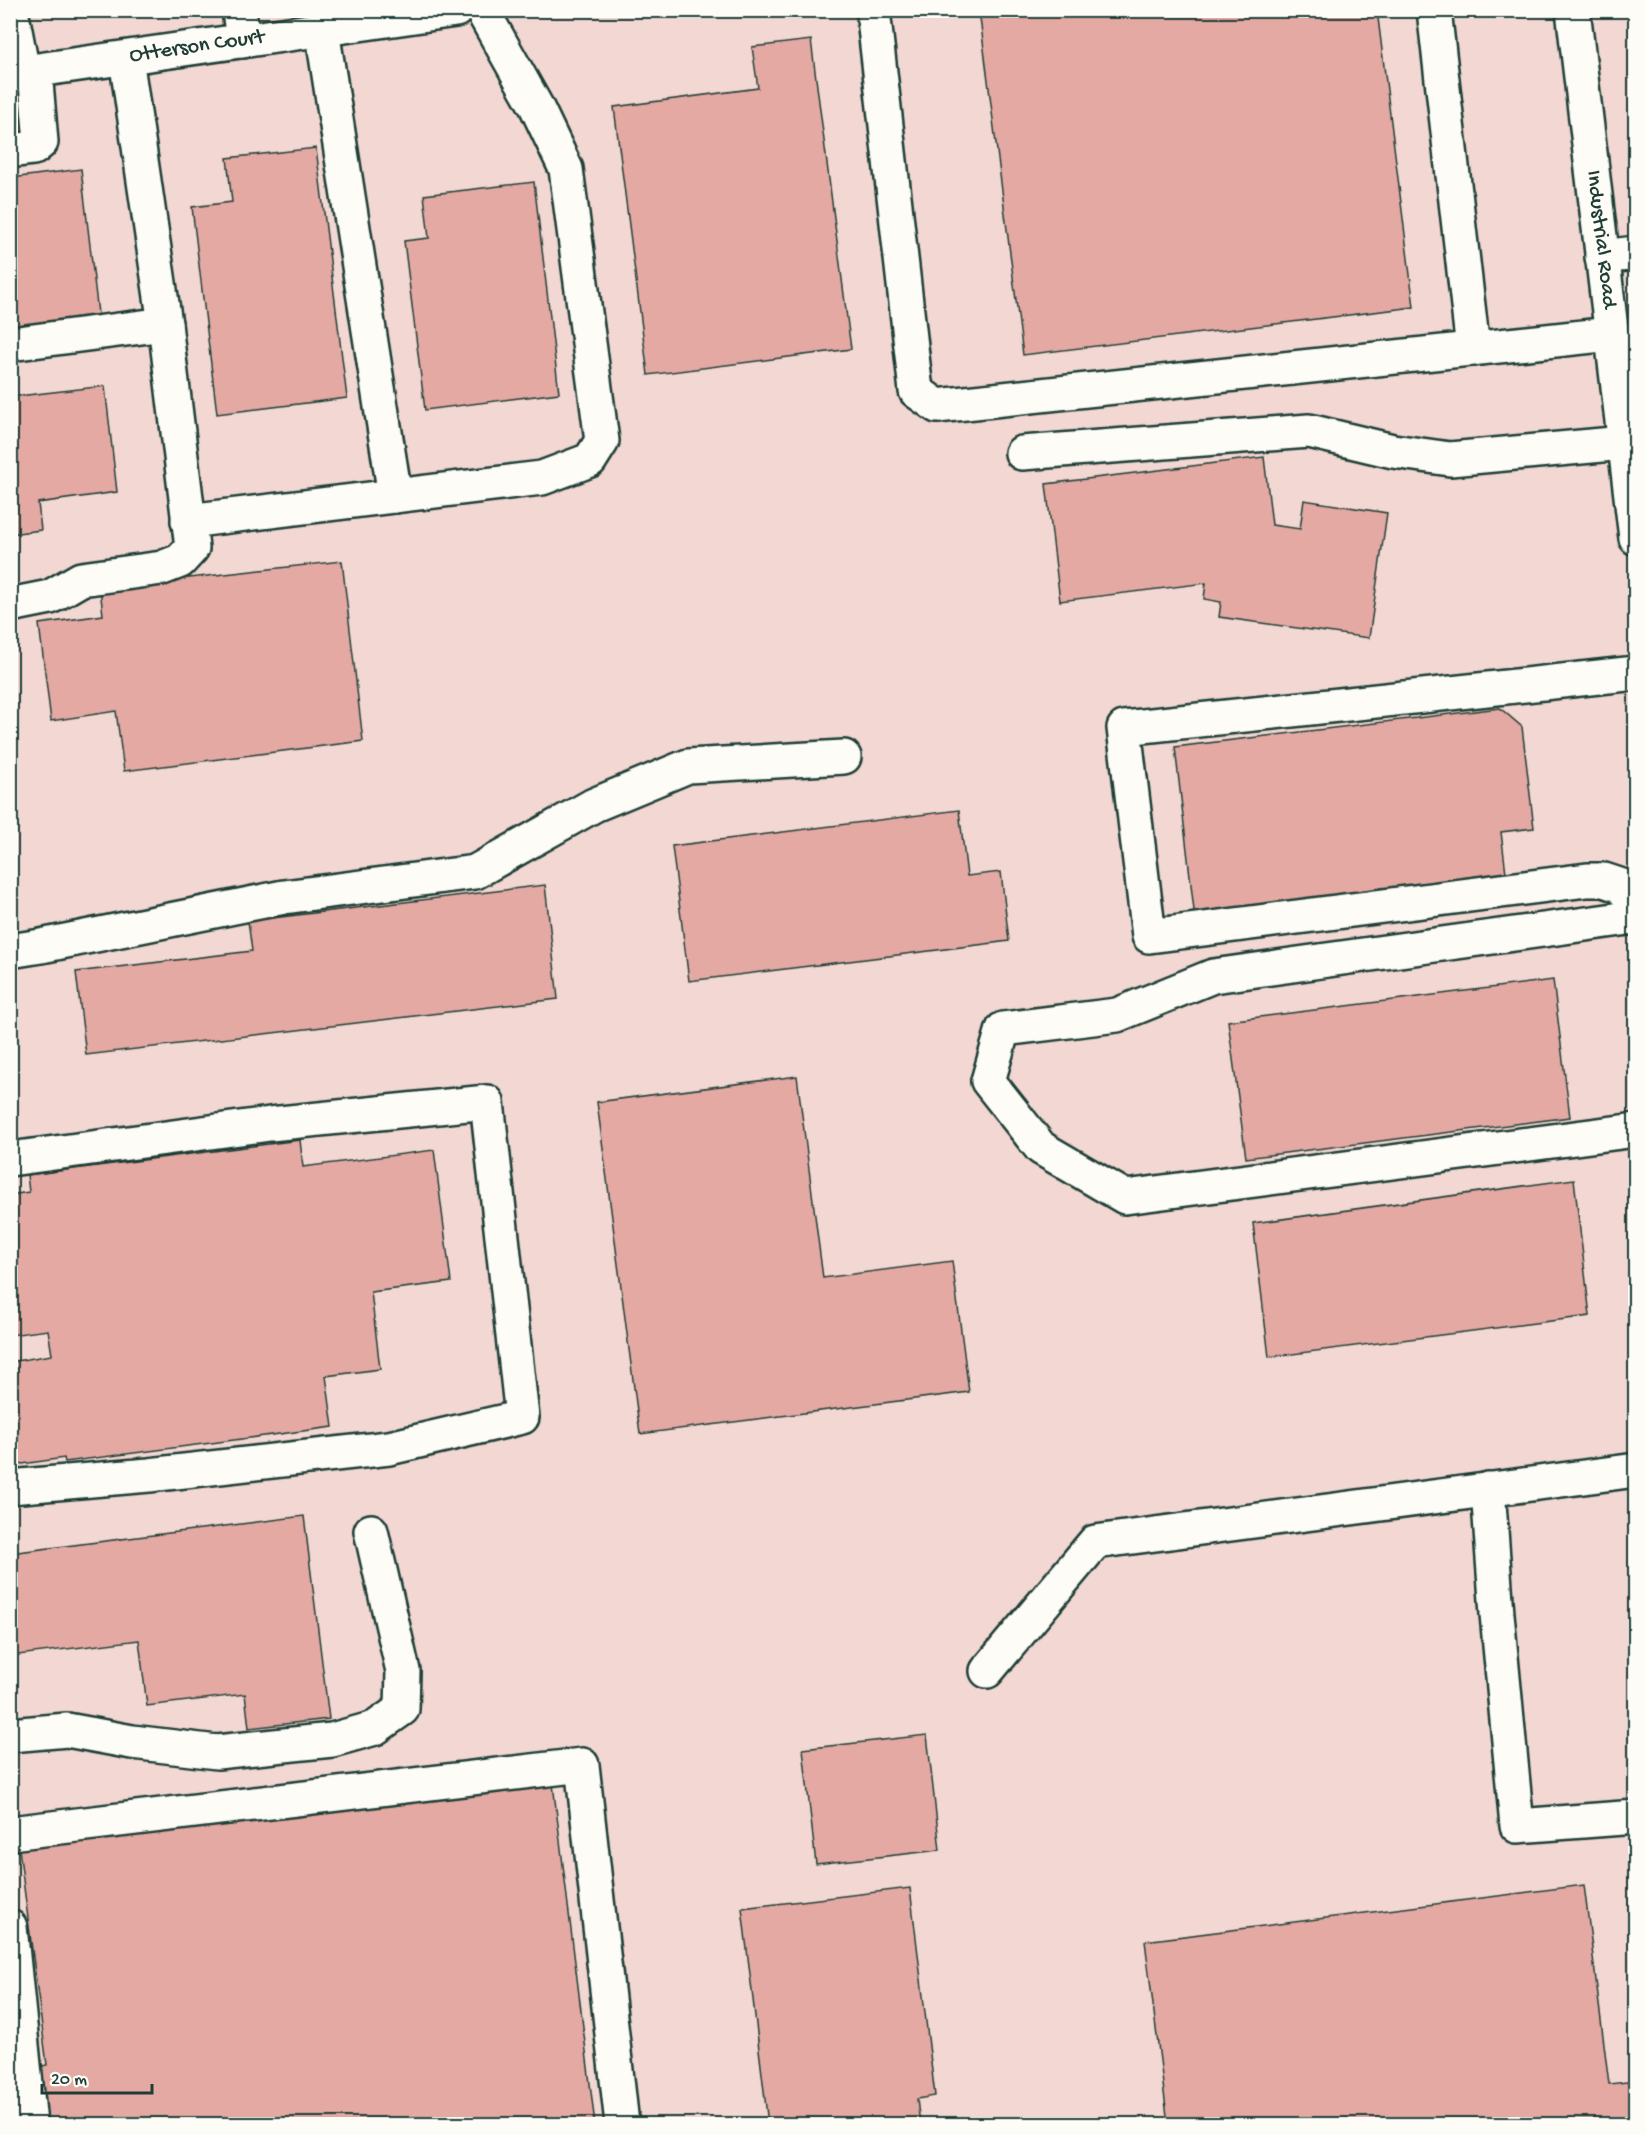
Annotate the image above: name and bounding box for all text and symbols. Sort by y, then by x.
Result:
street label: Otterson Court [128,24,268,70]
street label: Industrial Road [1579,169,1622,312]
scale bar [42,2057,152,2095]
text: 20 m [51,2070,87,2091]

